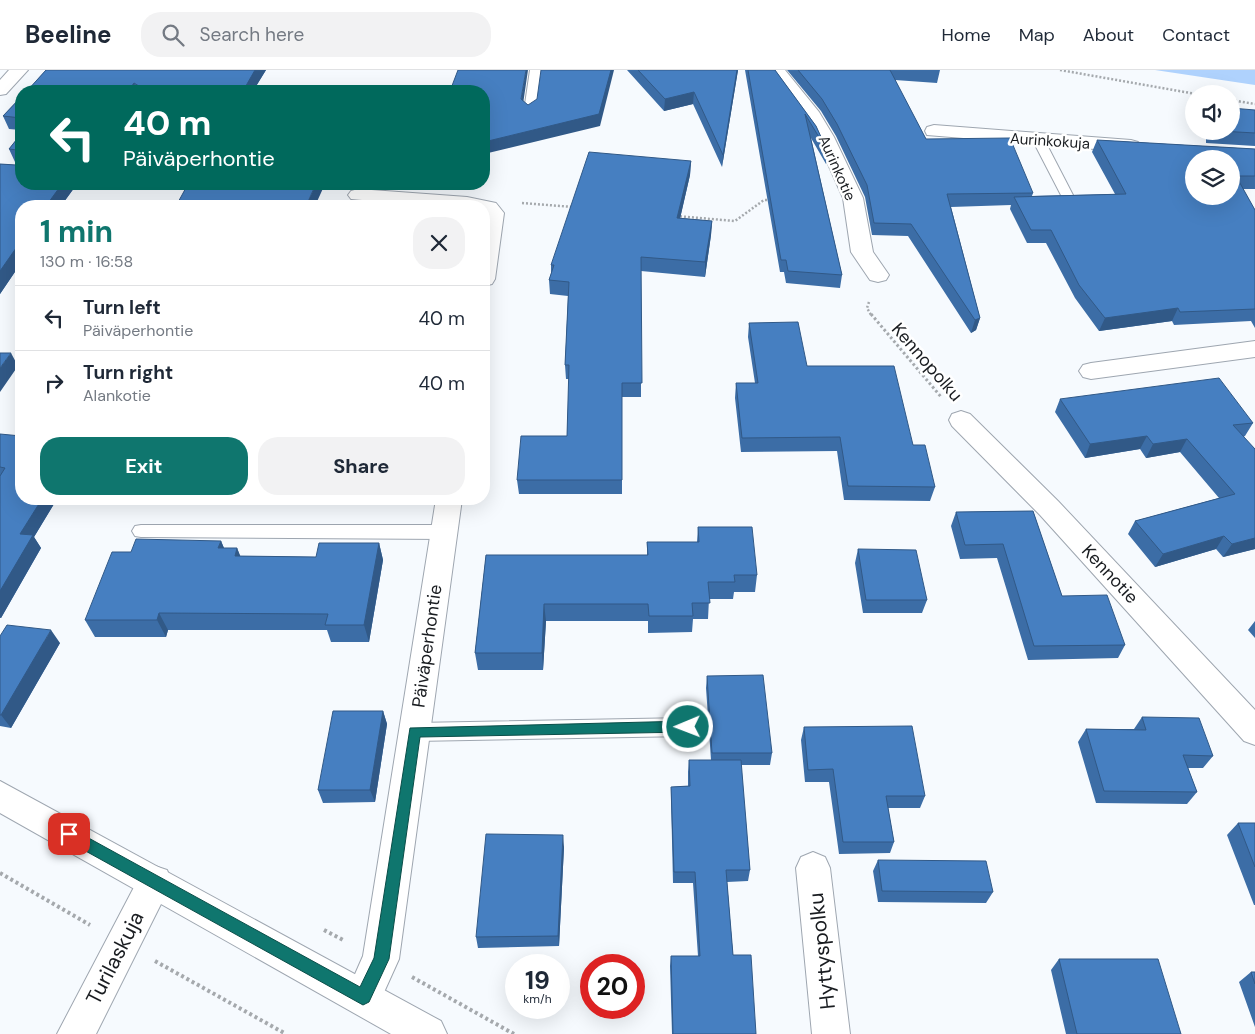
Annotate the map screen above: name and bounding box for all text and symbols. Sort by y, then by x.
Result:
search box [141,12,491,57]
text: Beeline [25,19,111,50]
icon: search [159,21,187,49]
text: Search here [199,22,304,47]
text: Home [941,23,991,47]
text: Map [1019,23,1055,47]
text: About [1083,23,1134,47]
text: Contact [1162,23,1230,47]
map controls [1185,85,1240,205]
button: sound [1185,85,1240,140]
text: 40 m [123,100,212,146]
icon: left [40,105,105,170]
street label: Aurinkokuja [1009,128,1091,154]
street label: Aurinkotie [814,132,860,204]
text: Päiväperhontie [123,144,275,173]
button: layers [1185,150,1240,205]
text: 1 min [40,212,113,251]
button: close [413,217,465,269]
text: 130 m · 16:58 [40,251,133,272]
text: Turn left [83,295,161,320]
icon: left [40,304,68,332]
text: 40 m [418,306,465,331]
street label: Kennopolku [886,318,968,406]
text: Päiväperhontie [83,320,193,341]
text: Turn right [83,360,173,385]
icon: right [40,369,68,397]
text: 40 m [418,371,465,396]
text: Alankotie [83,385,151,406]
button: Exit [40,437,248,495]
button: Share [258,437,465,495]
street label: Kennotie [1076,539,1144,609]
street label: Päiväperhontie [406,583,448,709]
position arrow [661,700,713,752]
pin [48,813,90,855]
icon: arrive [55,820,83,848]
street label: Hyttyspolku [802,891,842,1011]
street label: Turilaskuja [80,906,150,1010]
speed limit sign: 20 [580,954,645,1019]
text: 19 [525,964,550,997]
text: km/h [523,991,552,1007]

